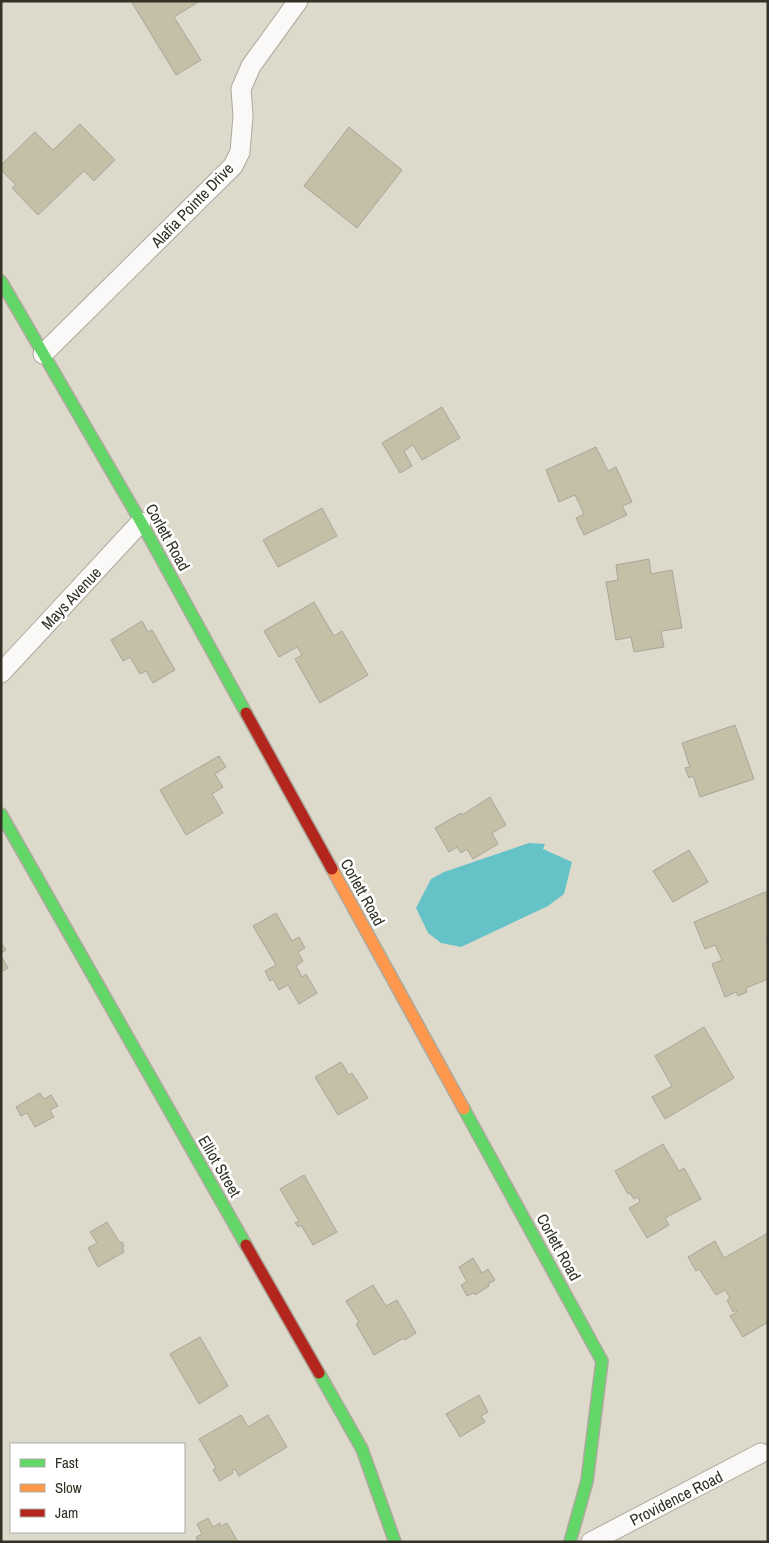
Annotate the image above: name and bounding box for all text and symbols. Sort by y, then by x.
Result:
street label: Alafia Pointe Drive [145,158,238,253]
street label: Corlett Road [141,499,195,575]
street label: Mays Avenue [36,562,106,634]
street label: Corlett Road [336,854,390,930]
street label: Elliot Street [194,1131,247,1201]
street label: Corlett Road [532,1209,586,1285]
legend [10,1443,185,1533]
text: Fast [55,1452,79,1473]
street label: Providence Road [626,1465,726,1531]
text: Slow [55,1477,82,1498]
text: Jam [55,1502,78,1523]

